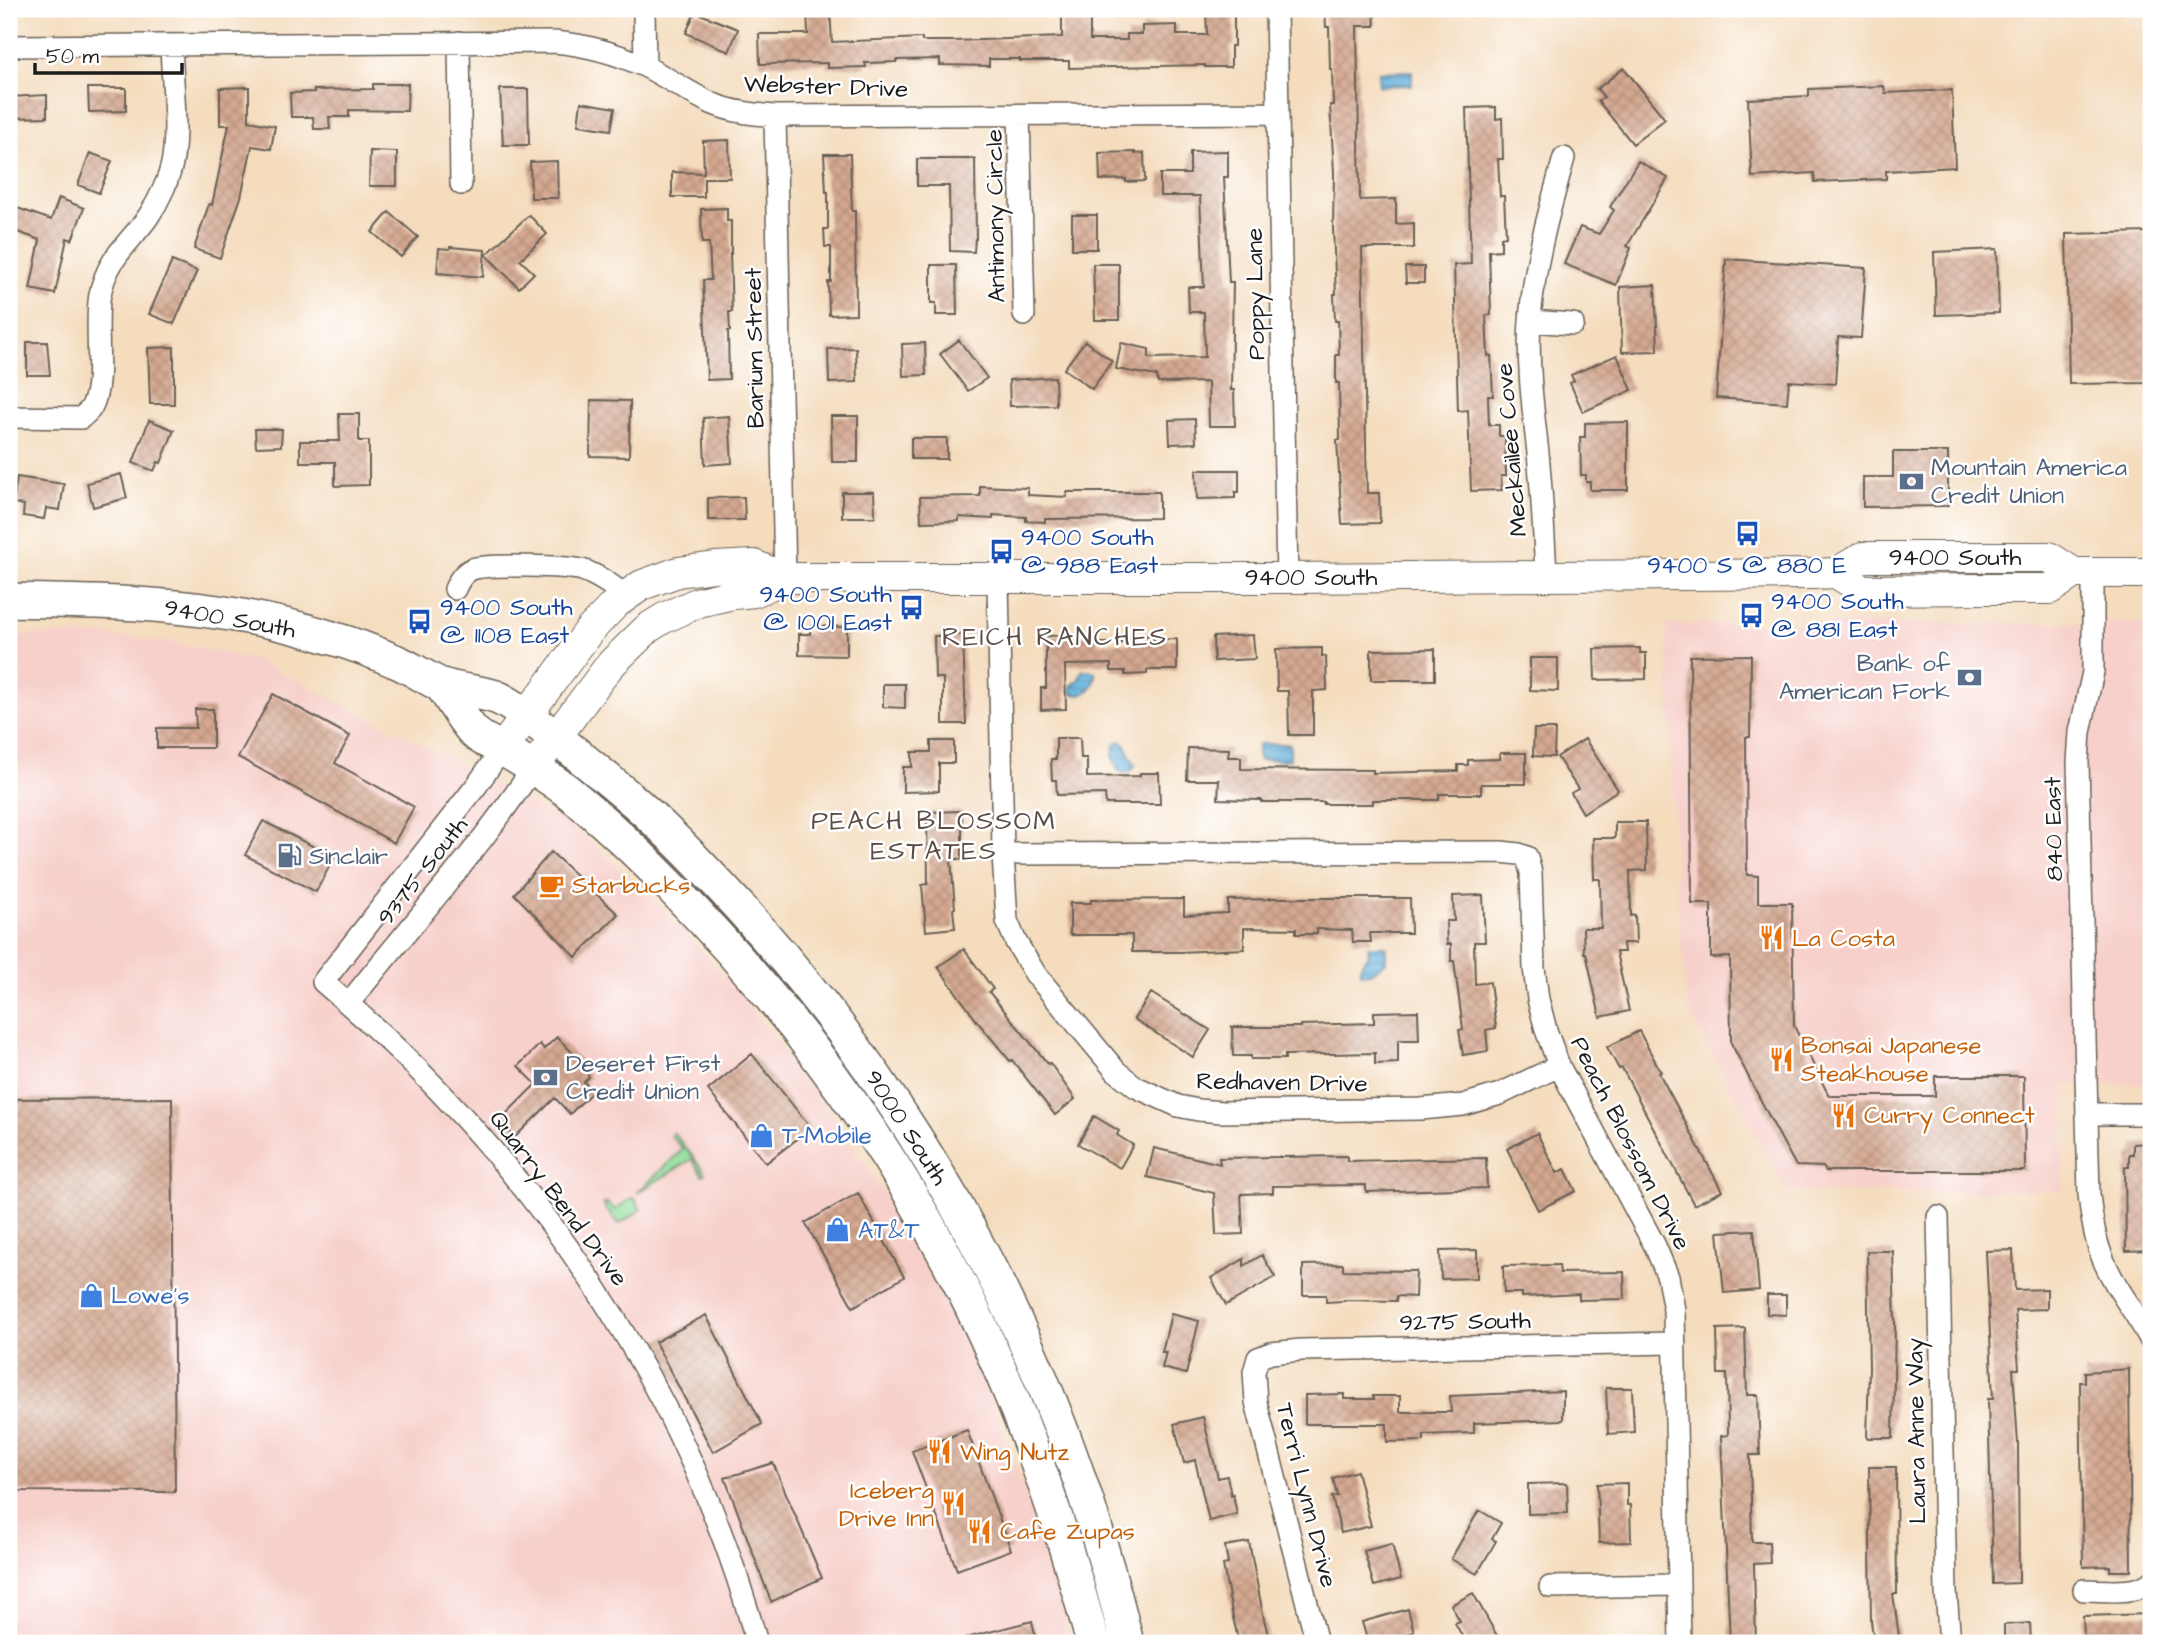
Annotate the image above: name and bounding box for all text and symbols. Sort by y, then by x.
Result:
scale bar [35,32,182,76]
text: 50 m [46,42,100,71]
street label: Webster Drive [743,67,909,107]
street label: Antimony Circle [977,129,1016,303]
street label: Poppy Lane [1238,228,1275,360]
street label: Barium Street [737,267,773,429]
street label: Meckailee Cove [1487,362,1537,538]
place label: Mountain America Credit Union [1931,451,2127,513]
bank icon: Mountain America Credit Union [1897,467,1925,495]
bus stop icon: 9400 S @ 880 E [1733,520,1761,548]
place label: 9400 South @ 988 East [1021,521,1159,583]
bus stop icon: 9400 South @ 988 East [987,537,1015,565]
street label: 9400 South [1889,541,2021,575]
place label: 9400 S @ 880 E [1647,549,1847,583]
street label: 9400 South [1245,561,1377,595]
place label: 9400 South @ 1001 East [759,578,892,640]
place label: 9400 South @ 881 East [1771,585,1904,647]
street label: 9400 South [162,591,298,647]
place label: 9400 South @ 1108 East [440,591,573,653]
bus stop icon: 9400 South @ 1001 East [898,594,926,622]
bus stop icon: 9400 South @ 881 East [1737,601,1765,629]
bus stop icon: 9400 South @ 1108 East [406,607,434,635]
district label: REICH RANCHES [942,619,1168,655]
place label: Bank of American Fork [1779,647,1951,709]
bank icon: Bank of American Fork [1956,663,1984,691]
street label: 840 East [2036,776,2072,882]
district label: PEACH BLOSSOM ESTATES [811,803,1057,869]
street label: 9375 South [369,810,476,933]
place label: Sinclair [309,840,388,874]
fuel station icon: Sinclair [275,842,303,870]
place label: Starbucks [572,869,690,903]
cafe icon: Starbucks [538,871,566,899]
place label: La Costa [1792,922,1895,956]
restaurant icon: La Costa [1758,924,1786,952]
place label: Bonsai Japanese Steakhouse [1801,1029,1982,1091]
street label: Peach Blossom Drive [1562,1031,1699,1256]
restaurant icon: Bonsai Japanese Steakhouse [1767,1045,1795,1073]
place label: Deseret First Credit Union [566,1047,721,1109]
bank icon: Deseret First Credit Union [532,1063,560,1091]
street label: 9000 South [856,1063,956,1192]
street label: Redhaven Drive [1196,1065,1368,1101]
place label: Curry Connect [1864,1099,2035,1134]
restaurant icon: Curry Connect [1830,1101,1858,1129]
street label: Quarry Bend Drive [480,1103,636,1294]
place label: T-Mobile [782,1119,872,1153]
shop icon: T-Mobile [748,1121,776,1149]
place label: AT&T [858,1214,919,1248]
shop icon: AT&T [824,1216,852,1244]
place label: Lowe's [111,1279,189,1313]
shop icon: Lowe's [77,1281,105,1309]
street label: 9275 South [1399,1304,1531,1340]
street label: Laura Anne Way [1898,1338,1937,1524]
street label: Terri Lynn Drive [1266,1399,1345,1591]
place label: Wing Nutz [960,1436,1069,1471]
restaurant icon: Wing Nutz [926,1438,954,1466]
place label: Iceberg Drive Inn [839,1474,934,1536]
restaurant icon: Iceberg Drive Inn [940,1490,968,1518]
place label: Cafe Zupas [1000,1515,1135,1549]
restaurant icon: Cafe Zupas [966,1517,994,1545]

